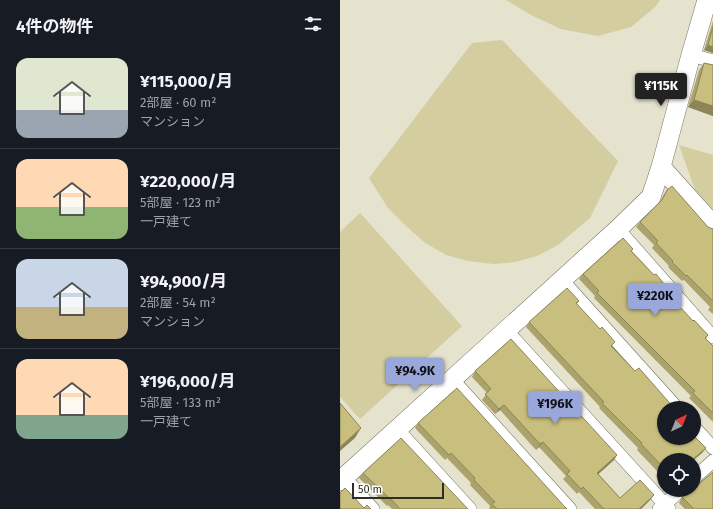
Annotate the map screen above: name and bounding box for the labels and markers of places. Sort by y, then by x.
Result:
pin: ¥115K [633,73,689,107]
pin: ¥220K [627,283,683,317]
pin: ¥94.9K [382,358,448,392]
pin: ¥196K [527,391,583,425]

